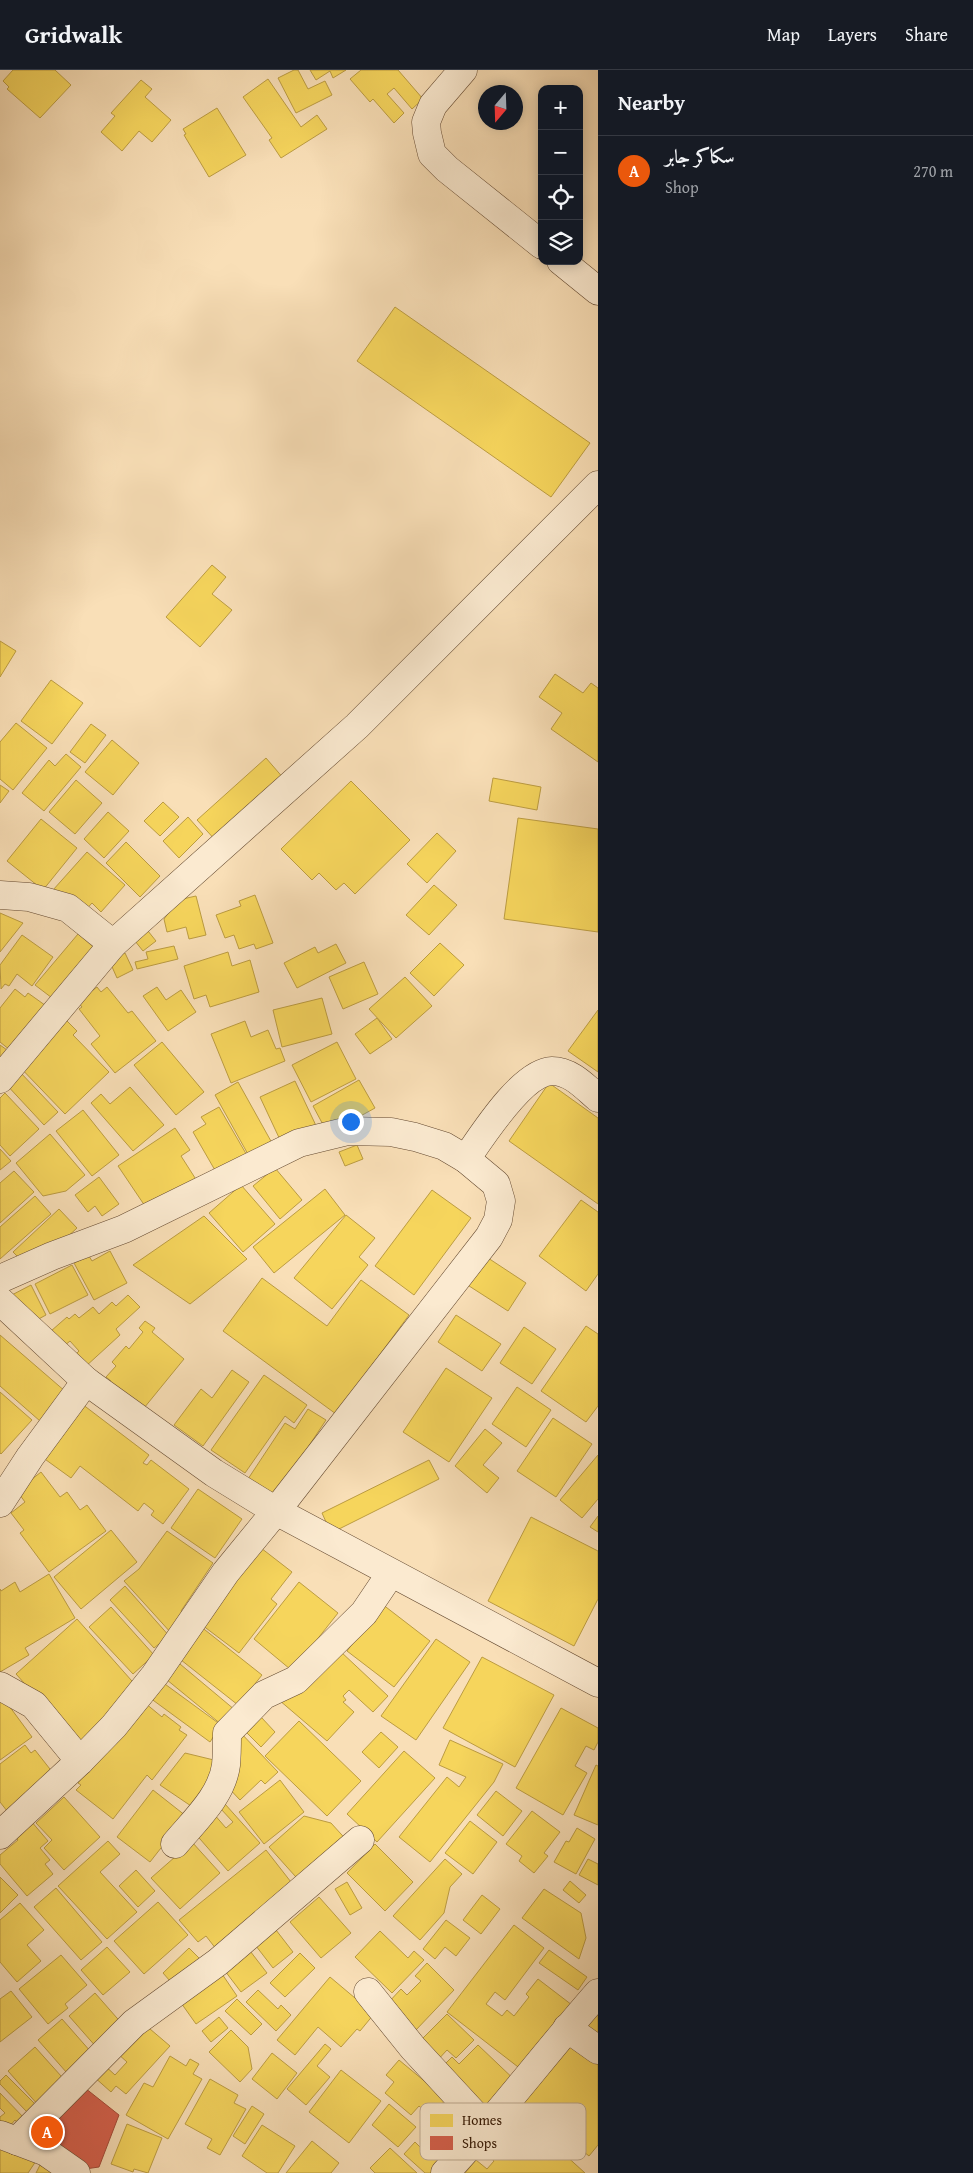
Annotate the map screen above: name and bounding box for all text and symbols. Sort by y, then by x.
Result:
text: Gridwalk [25,17,122,52]
text: Map [767,21,800,48]
text: Layers [828,21,877,48]
text: Share [905,21,948,48]
north arrow [478,85,523,130]
map controls [538,85,583,265]
button: + [538,85,583,130]
text: Nearby [618,87,685,118]
button: − [538,130,583,175]
text: سكاكر جابر [665,142,735,170]
text: A [629,159,639,183]
text: 270 m [913,159,953,183]
button: locate [538,175,583,220]
text: Shop [665,175,699,199]
button: layers [538,220,583,265]
your location [338,1109,364,1135]
legend [420,2103,586,2160]
text: Homes [462,2110,502,2130]
pin: A [31,2113,63,2151]
text: Shops [462,2133,497,2153]

